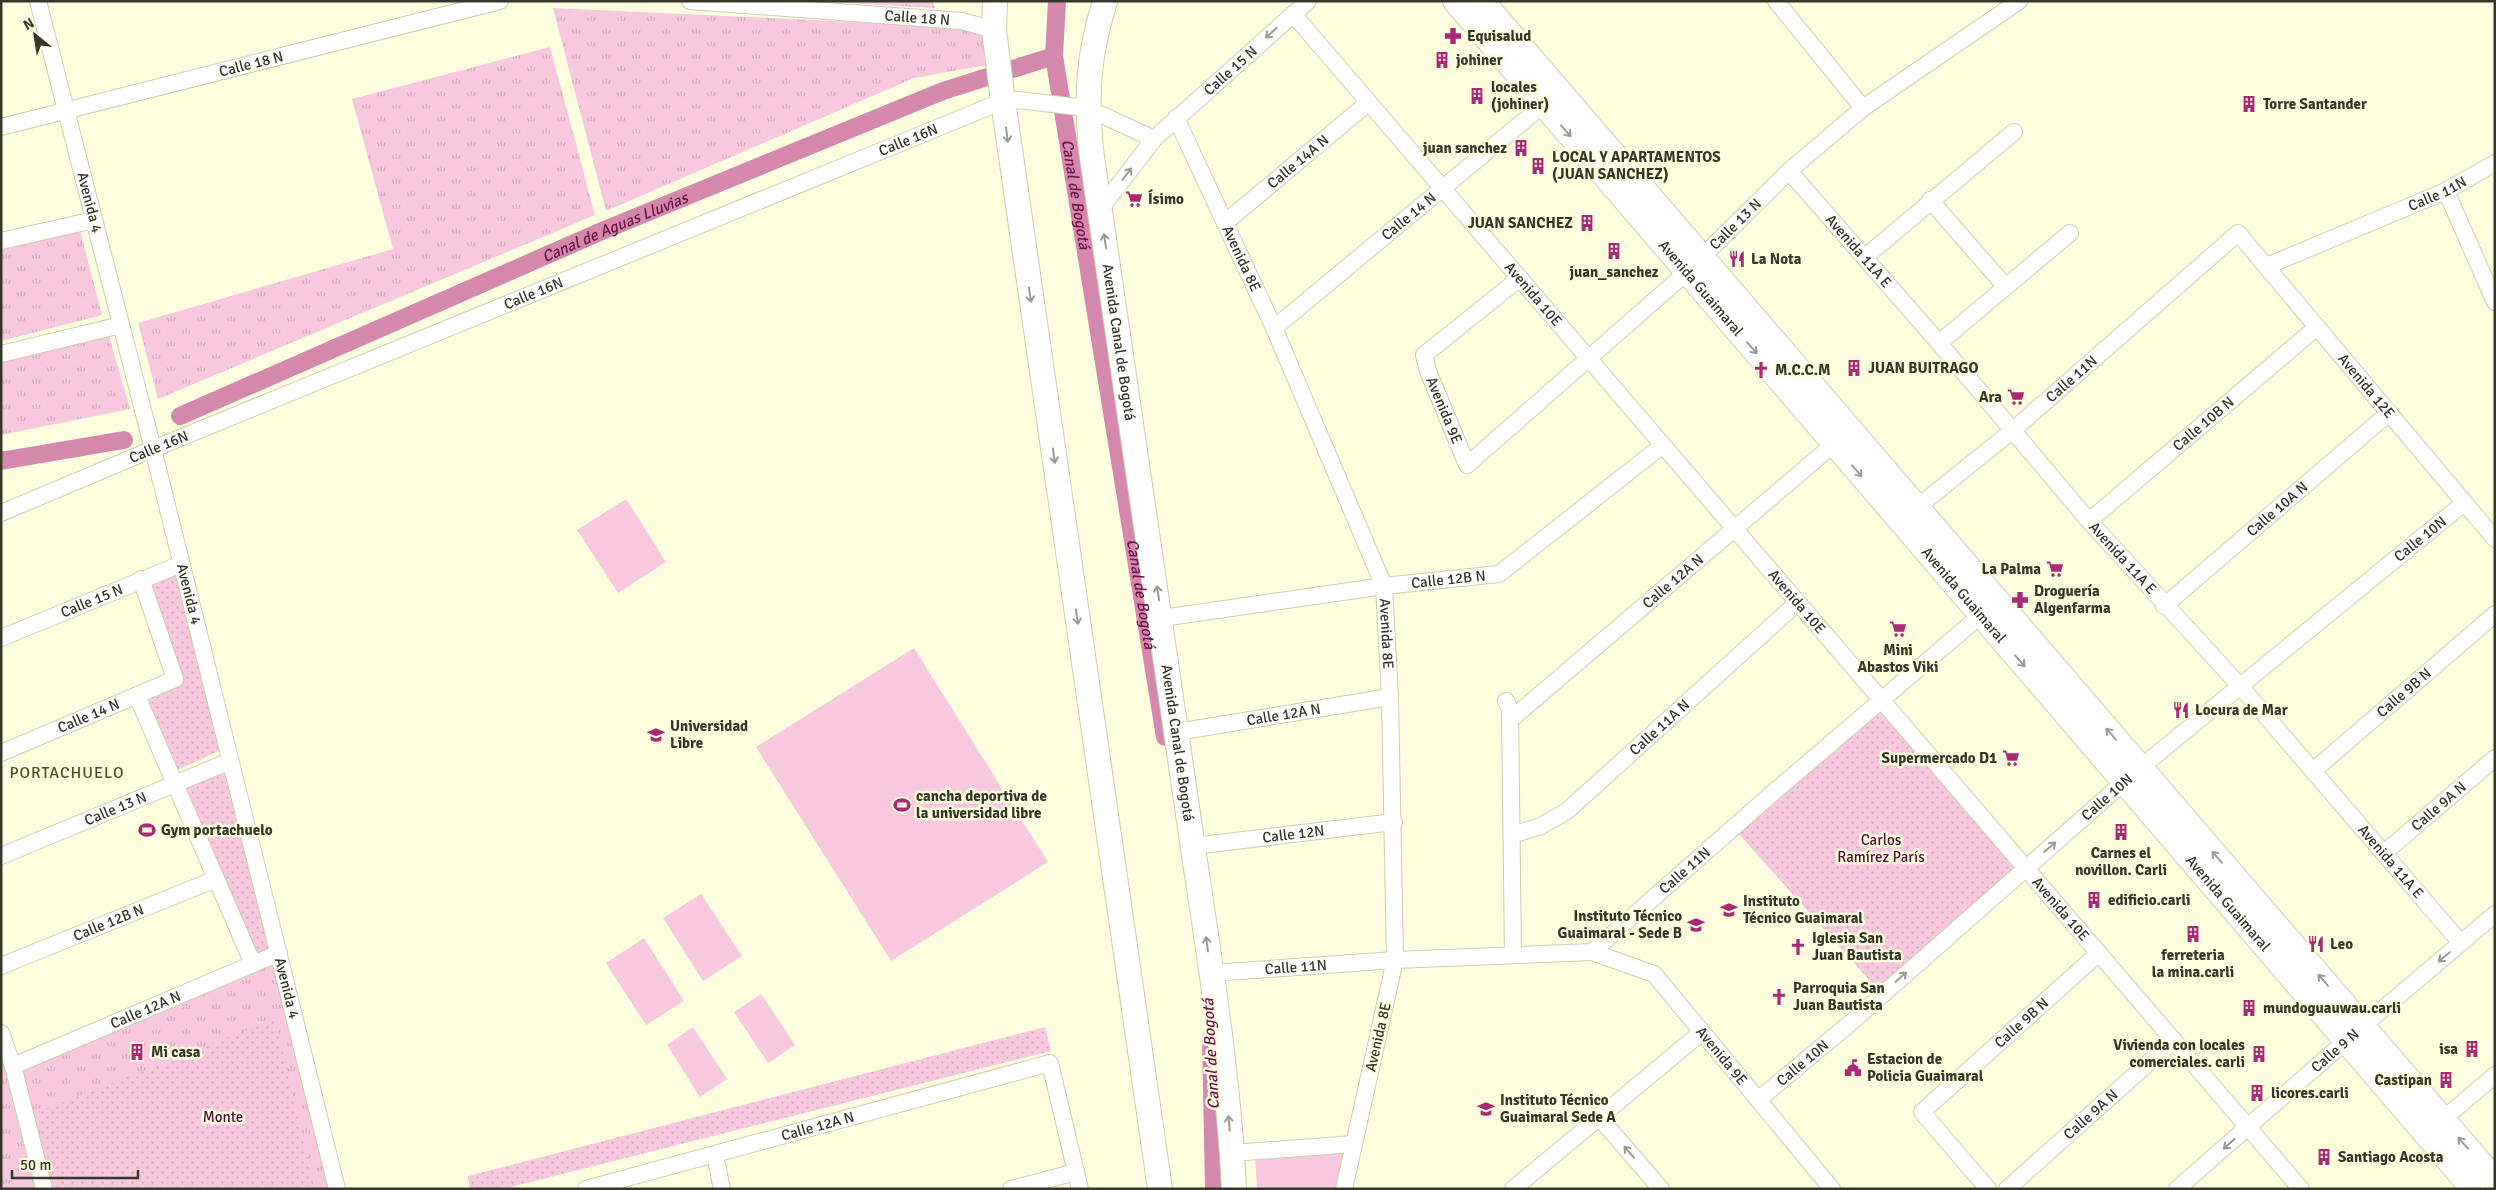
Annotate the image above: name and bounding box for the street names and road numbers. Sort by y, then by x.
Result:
street label: Calle 18 N [884,6,951,29]
street label: Calle 15 N [1200,42,1261,99]
street label: Calle 18 N [217,47,285,81]
street label: Calle 16N [876,120,940,160]
street label: Calle 14A N [1264,131,1332,193]
street label: Avenida 4 [73,170,106,235]
street label: Calle 11N [2405,172,2470,215]
street label: Calle 14 N [1378,188,1440,244]
street label: Calle 13 N [1706,195,1765,254]
street label: Avenida 11A E [1822,211,1896,291]
street label: Avenida 8E [1218,223,1265,294]
street label: Avenida Guaimaral [1655,236,1747,340]
street label: Avenida 10E [1501,258,1566,330]
street label: Avenida Canal de Bogotá [1098,262,1139,422]
street label: Calle 16N [501,273,566,313]
street label: Avenida 12E [2334,350,2399,422]
street label: Calle 11N [2042,352,2101,406]
street label: Avenida 9E [1422,374,1466,446]
street label: Calle 10B N [2169,393,2238,455]
street label: Calle 16N [126,427,191,467]
street label: Calle 10A N [2243,478,2311,540]
street label: Calle 10N [2390,512,2450,566]
street label: Avenida 11A E [2085,518,2160,598]
street label: Avenida Guaimaral [1918,543,2010,647]
street label: Calle 12A N [1639,550,1707,612]
street label: Avenida 4 [173,562,205,626]
street label: Calle 12B N [1410,566,1486,592]
street label: Avenida 10E [1764,566,1829,637]
street label: Calle 15 N [58,580,125,622]
street label: Avenida 8E [1376,598,1397,670]
street label: Avenida Canal de Bogotá [1158,663,1198,823]
street label: Calle 9B N [2373,664,2435,721]
street label: Calle 14 N [55,695,122,737]
street label: Calle 11A N [1626,696,1693,759]
street label: Calle 12A N [1245,700,1322,729]
street label: Calle 10N [2078,770,2136,825]
street label: Calle 9A N [2407,778,2470,835]
street label: Calle 13 N [82,788,149,829]
street label: Calle 12N [1261,821,1325,847]
street label: Avenida 11A E [2354,821,2427,902]
street label: Calle 11N [1655,843,1714,898]
street label: Avenida Guaimaral [2182,851,2274,955]
street label: Avenida 10E [2028,873,2093,945]
street label: Calle 12B N [71,900,147,945]
street label: Avenida 4 [271,956,303,1020]
street label: Calle 11N [1264,956,1328,978]
street label: Calle 12A N [108,987,183,1033]
street label: Calle 9B N [1991,994,2052,1052]
street label: Avenida 8E [1361,1000,1395,1074]
street label: Avenida 9E [1692,1023,1751,1089]
street label: Calle 9 N [2307,1025,2363,1076]
street label: Calle 10N [1773,1036,1832,1090]
street label: Calle 9A N [2060,1086,2121,1143]
street label: Calle 12A N [779,1108,856,1145]

